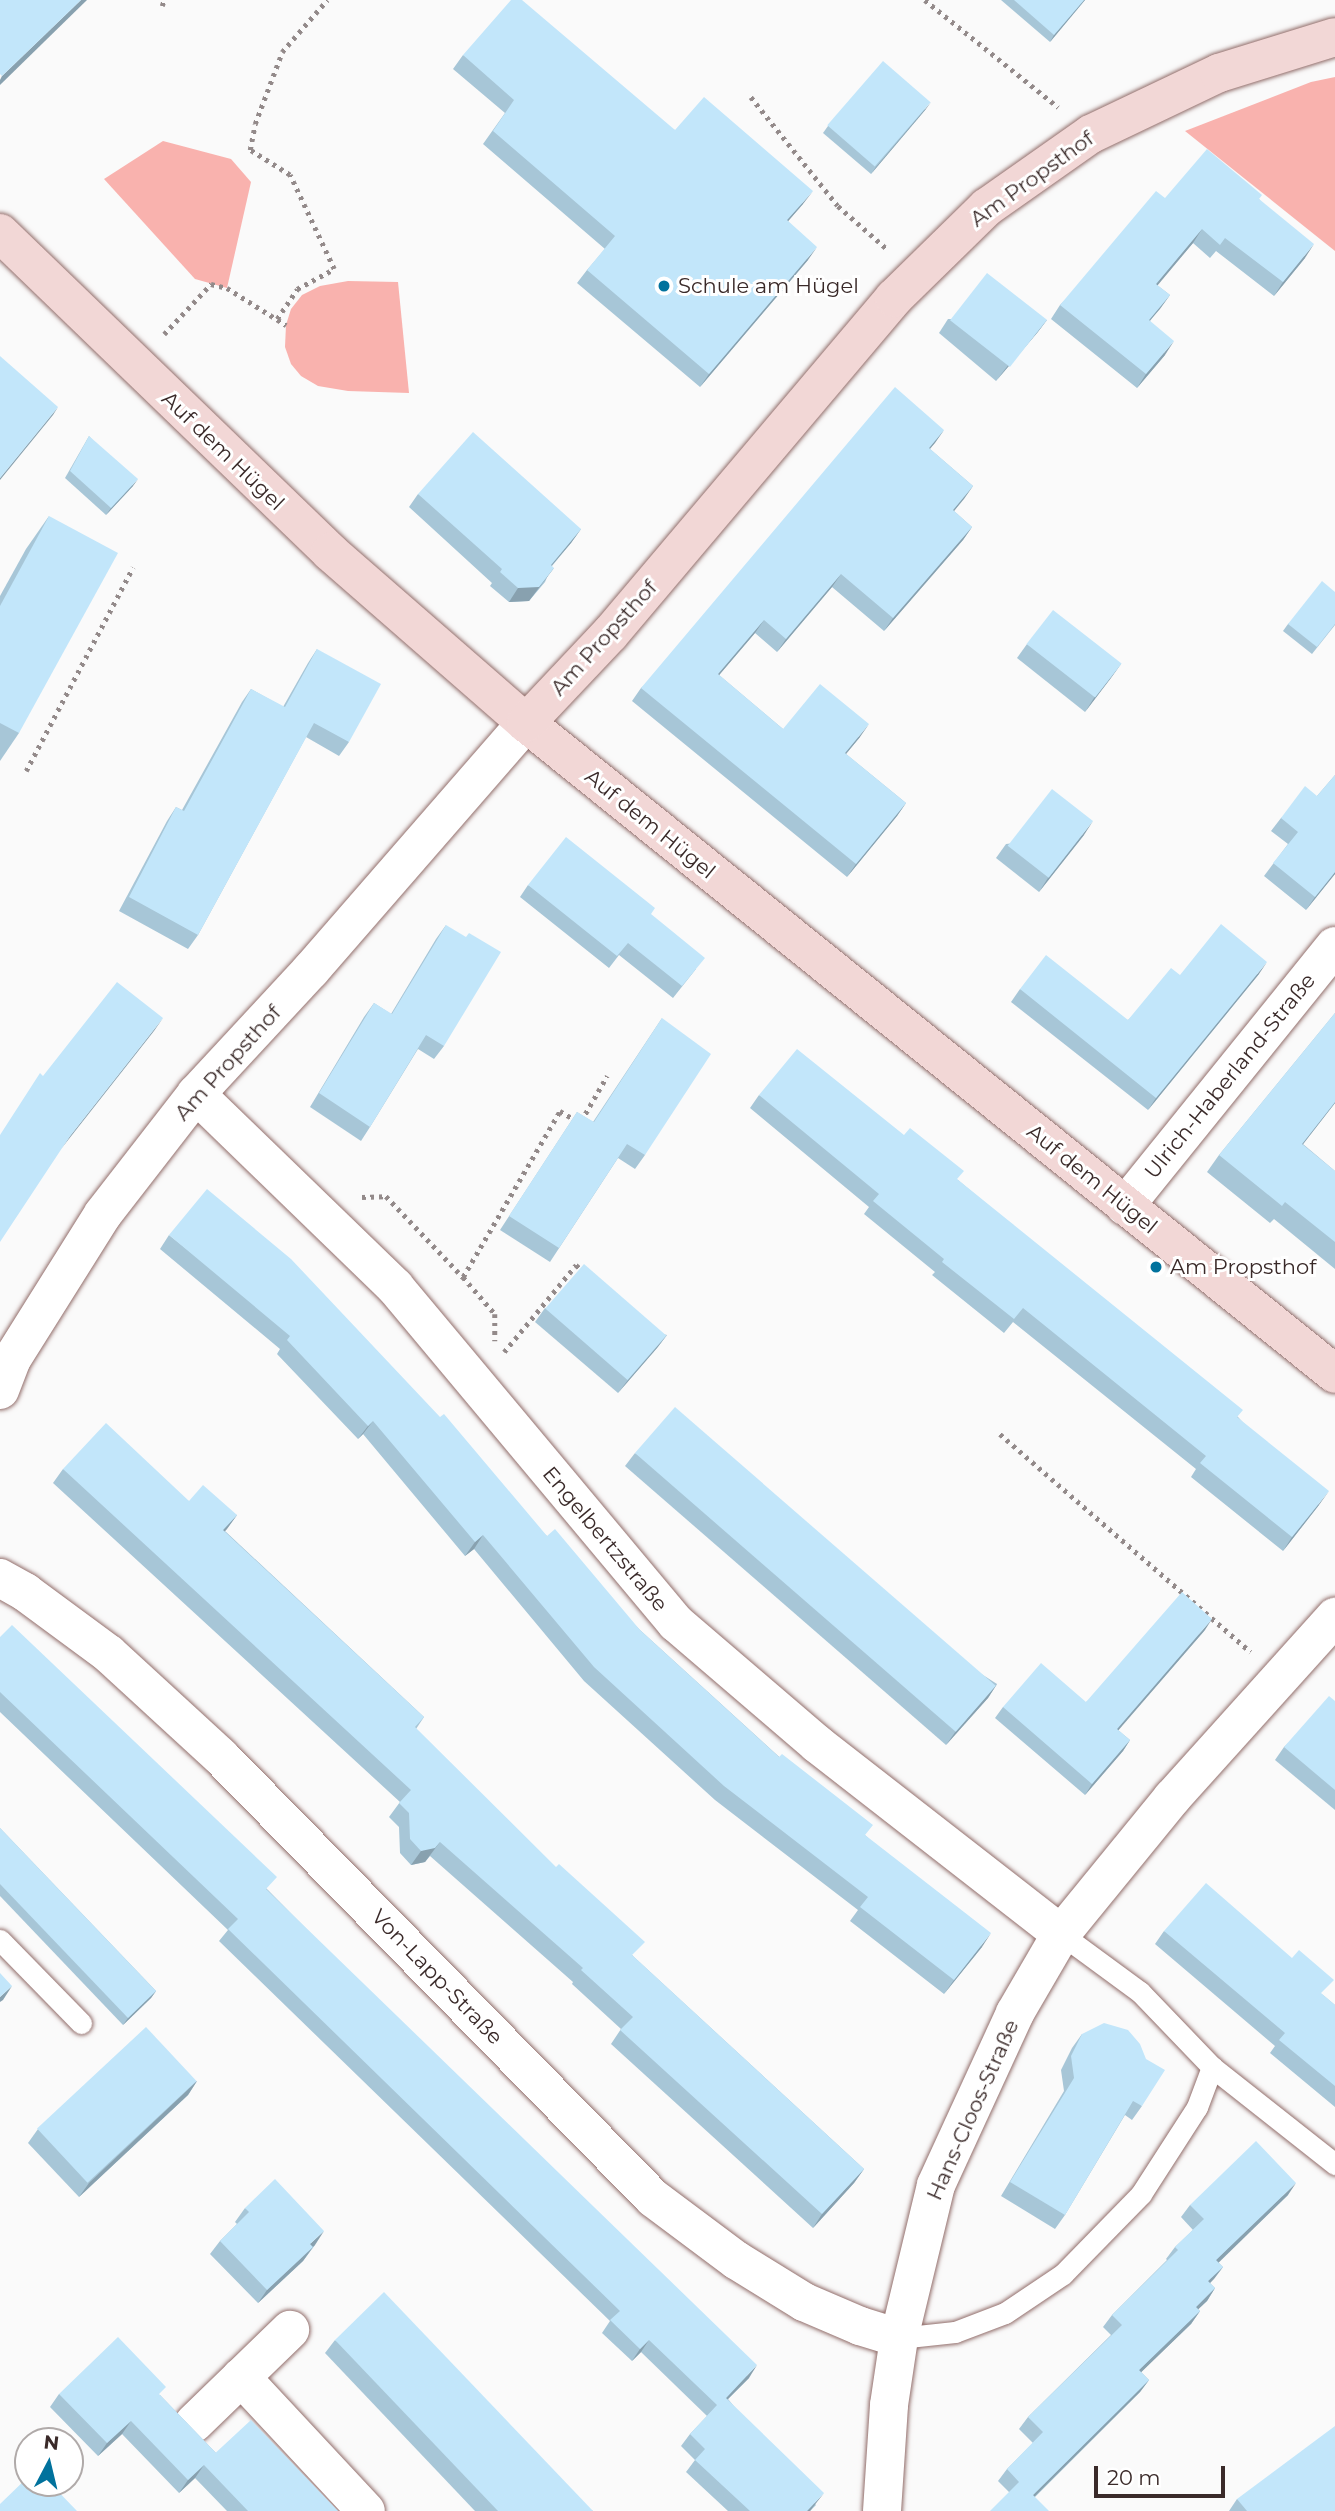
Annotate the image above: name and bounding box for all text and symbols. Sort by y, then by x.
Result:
street label: Am Propsthof [965,126,1099,232]
place label: Schule am Hügel [678,273,859,299]
marker: Schule am Hügel [656,278,672,294]
street label: Auf dem Hügel [157,386,289,516]
street label: Am Propsthof [546,575,662,701]
street label: Auf dem Hügel [580,764,720,884]
street label: Ulrich-Haberland-Straße [1139,968,1321,1184]
street label: Am Propsthof [170,1000,286,1126]
street label: Auf dem Hügel [1022,1119,1162,1239]
place label: Am Propsthof [1170,1254,1316,1280]
marker: Am Propsthof [1148,1259,1164,1275]
street label: Engelbertzstraße [537,1461,673,1617]
street label: Von-Lapp-Straße [366,1904,508,2050]
street label: Hans-Cloos-Straße [922,2016,1024,2204]
north arrow [14,2427,84,2497]
text: N [42,2430,60,2455]
scale bar [1097,2452,1228,2496]
text: 20 m [1107,2465,1161,2490]

